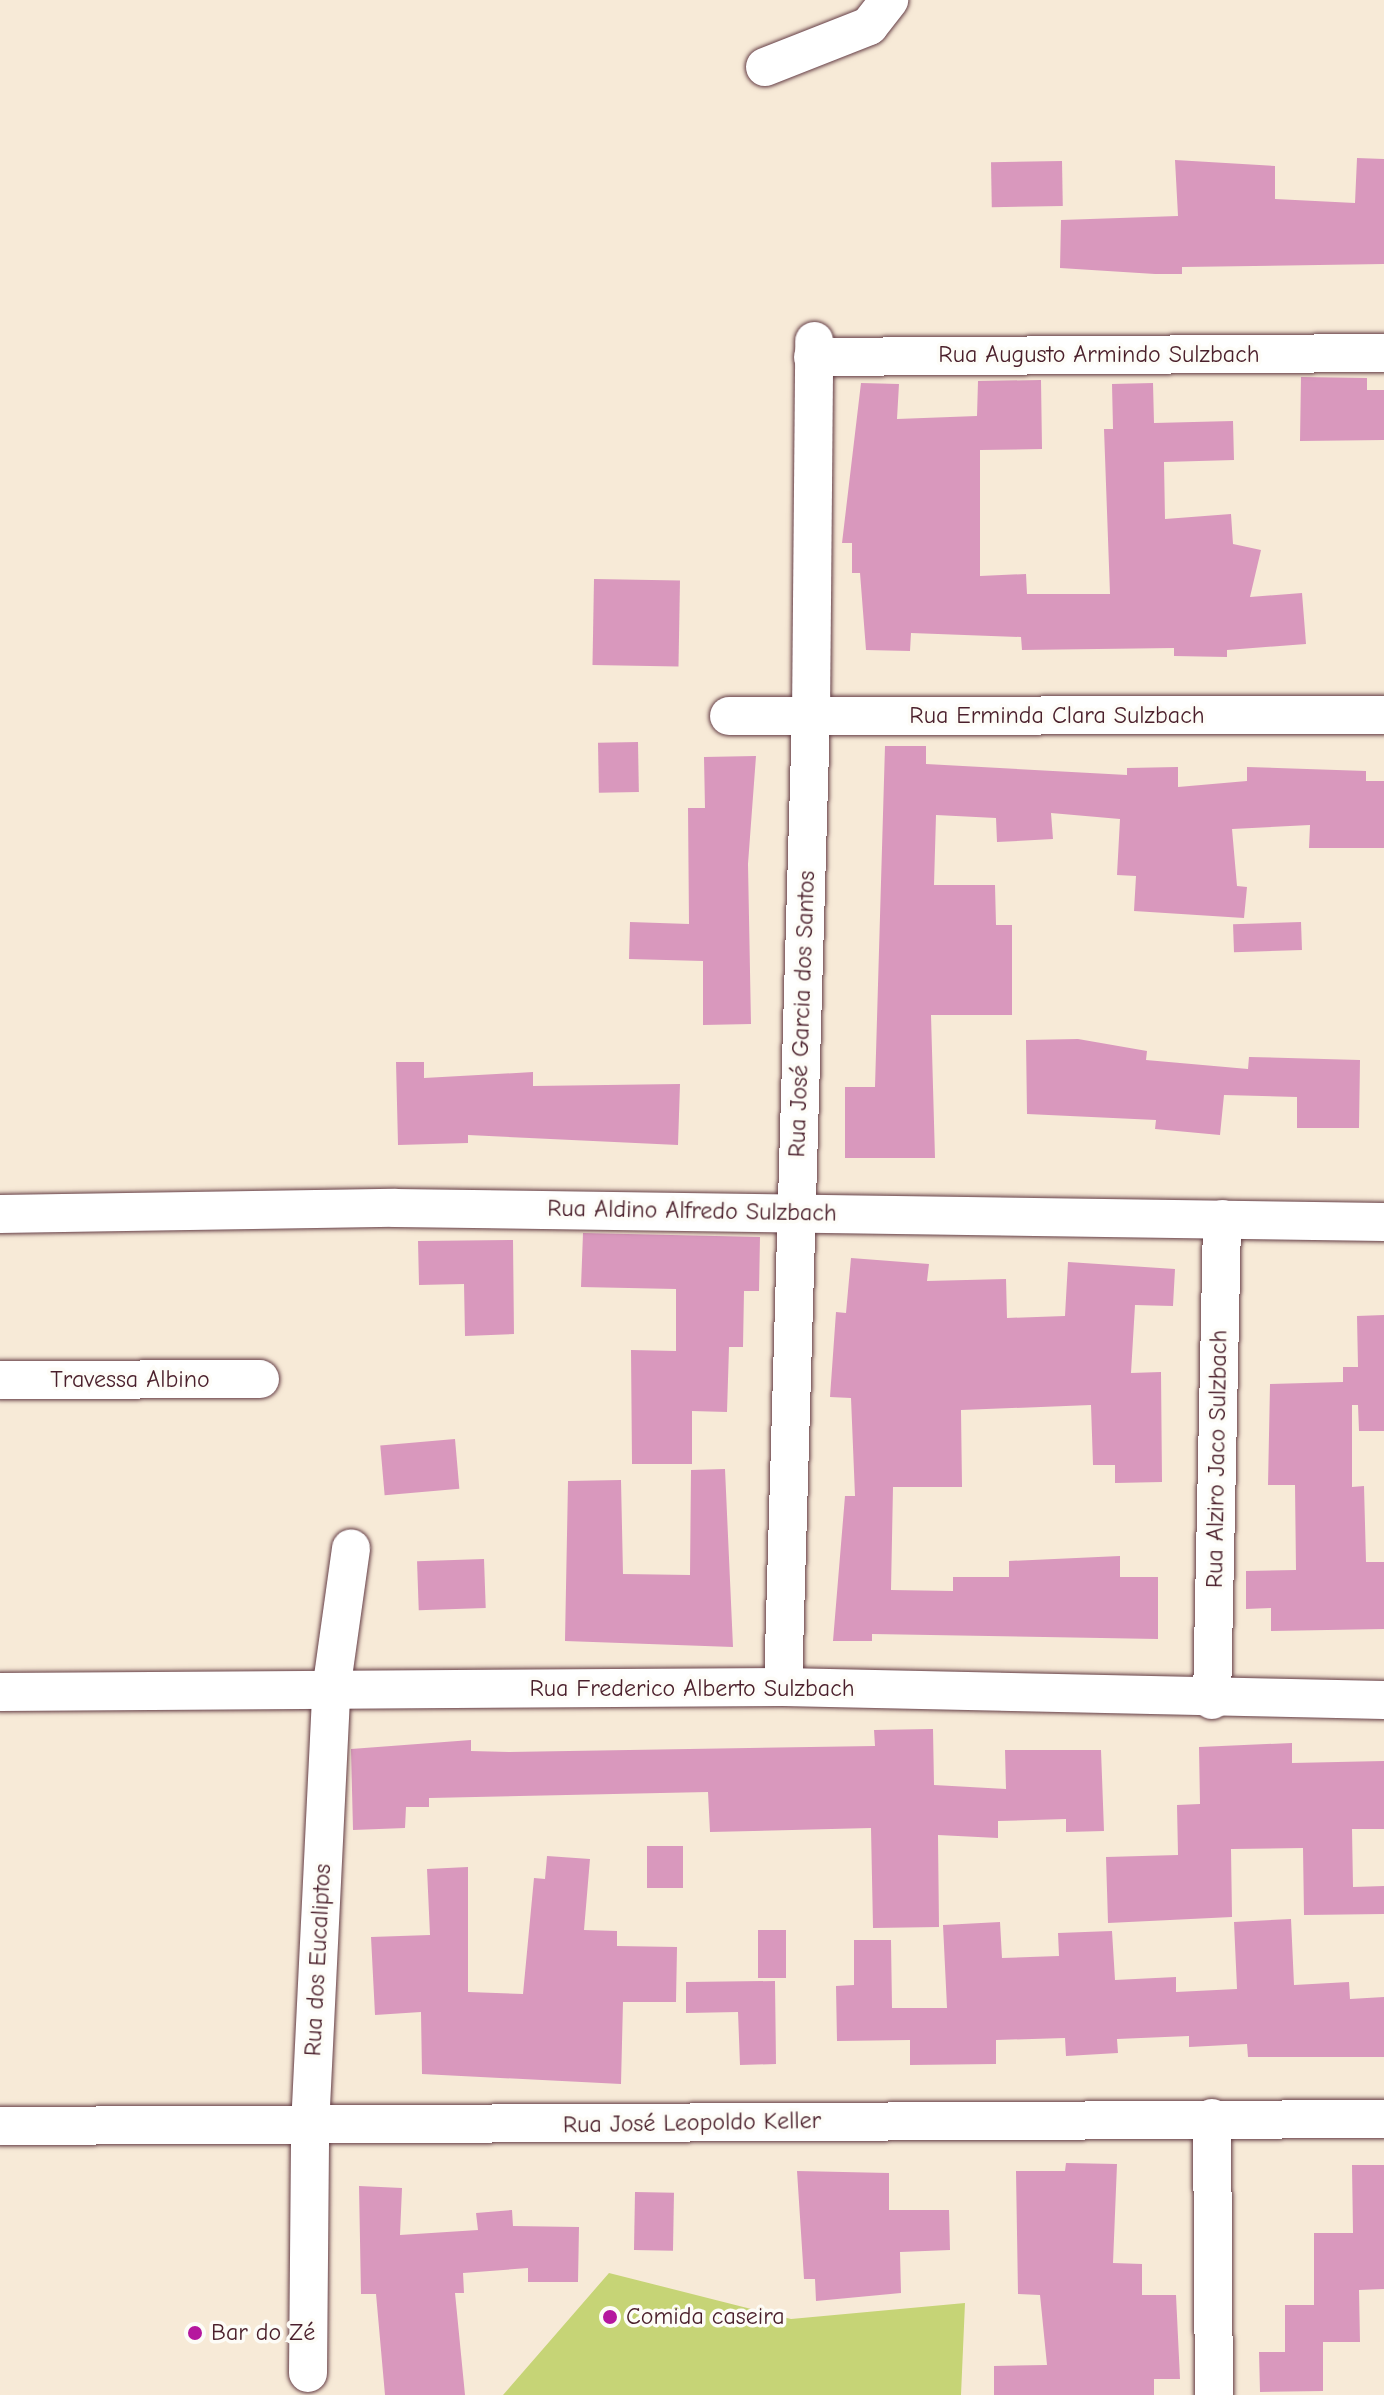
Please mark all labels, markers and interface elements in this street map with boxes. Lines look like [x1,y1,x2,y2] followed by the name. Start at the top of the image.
[938,341,1260,369] street label: Rua Augusto Armindo Sulzbach
[909,702,1205,730] street label: Rua Erminda Clara Sulzbach
[783,870,821,1158] street label: Rua José Garcia dos Santos
[547,1194,837,1228] street label: Rua Aldino Alfredo Sulzbach
[1200,1330,1234,1588] street label: Rua Alziro Jaco Sulzbach
[50,1366,210,1394] street label: Travessa Albino
[529,1675,855,1703] street label: Rua Frederico Alberto Sulzbach
[299,1863,337,2057] street label: Rua dos Eucaliptos
[563,2106,821,2140] street label: Rua José Leopoldo Keller
[626,2303,785,2331] place label: Comida caseira
[601,2308,619,2326] marker: Comida caseira
[211,2319,315,2347] place label: Bar do Zé
[186,2324,204,2342] marker: Bar do Zé

